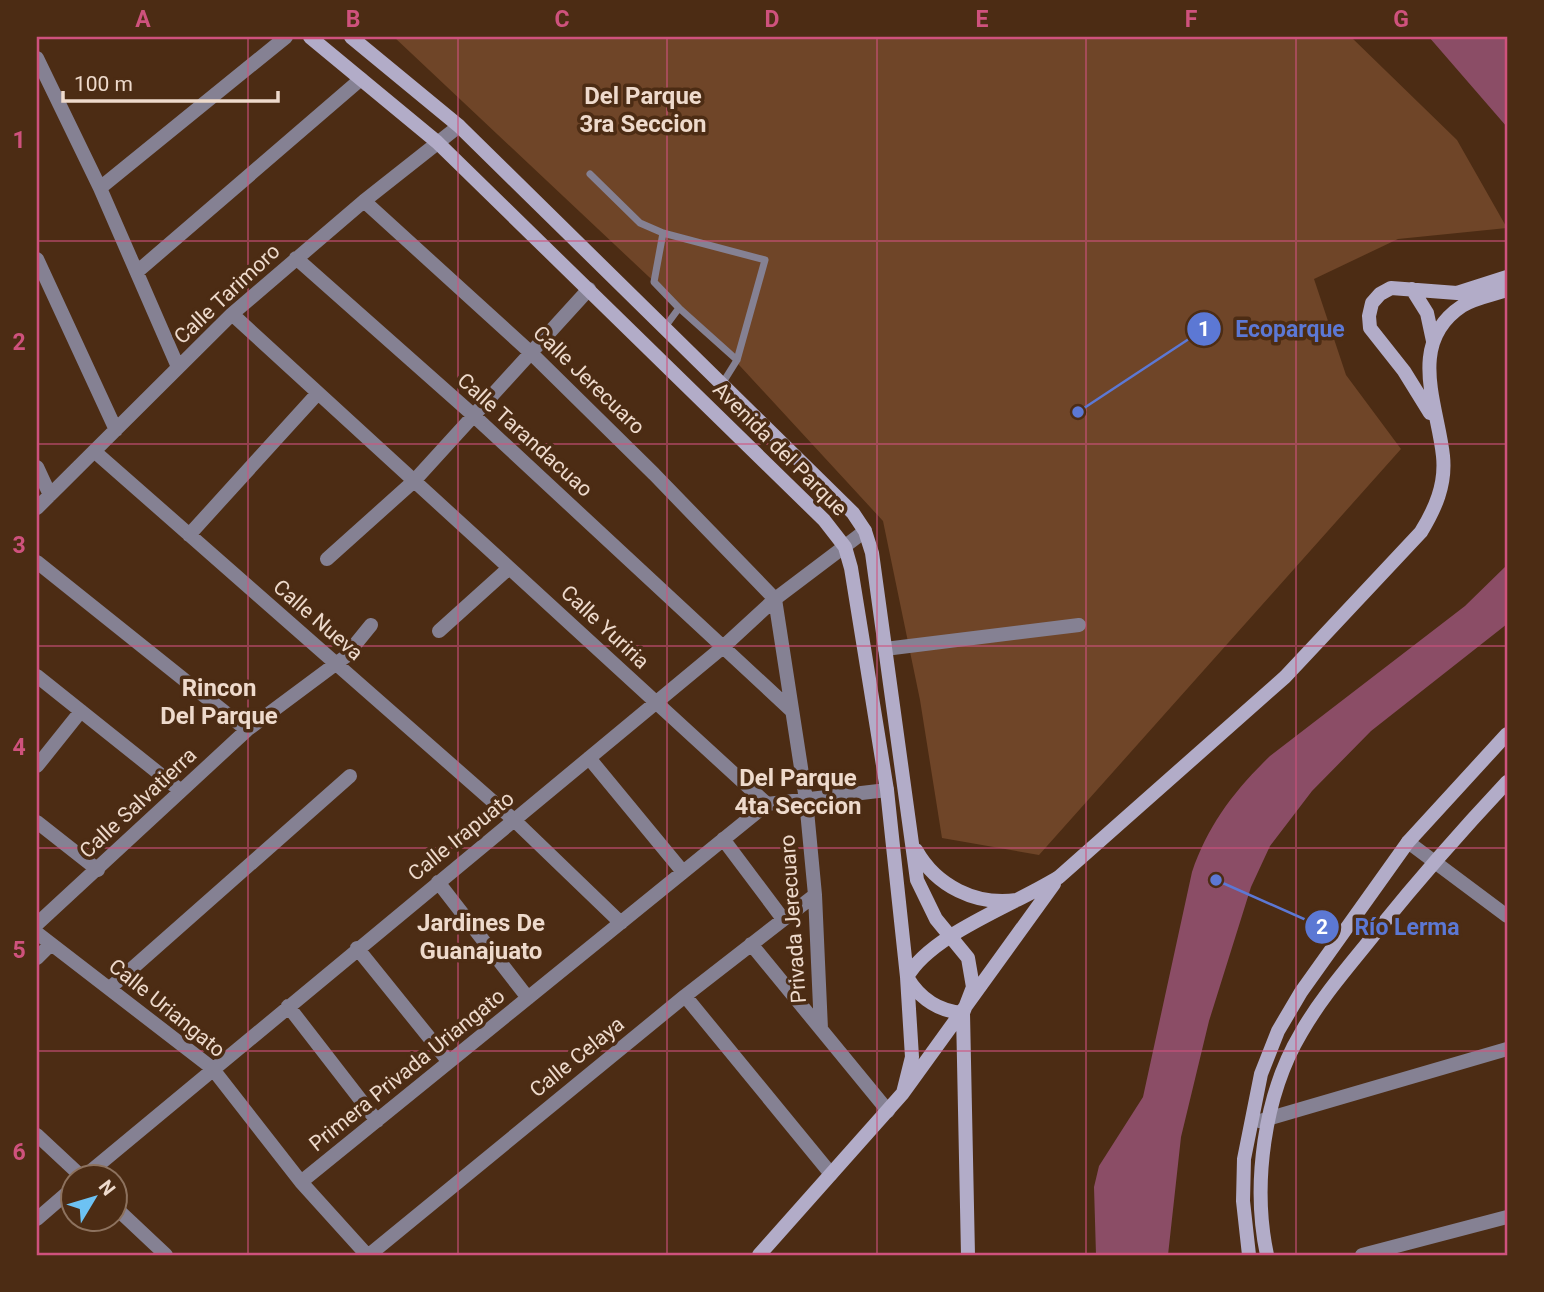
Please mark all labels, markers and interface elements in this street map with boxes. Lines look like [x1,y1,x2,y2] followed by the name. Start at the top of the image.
[135,6,151,33] text: A
[346,6,360,33] text: B
[554,6,570,33] text: C
[765,6,779,33] text: D
[976,6,989,33] text: E
[1185,6,1198,33] text: F
[1393,6,1409,33] text: G
[63,60,278,104] scale bar
[74,72,133,96] text: 100 m
[579,82,707,138] district label: Del Parque 3ra Seccion
[12,127,26,154] text: 1
[169,239,285,349] street label: Calle Tarimoro
[1187,307,1359,351] callout: Ecoparque
[1235,316,1345,343] text: Ecoparque
[1198,317,1210,341] text: 1
[528,321,650,439] street label: Calle Jerecuaro
[12,329,26,356] text: 2
[453,368,597,502] street label: Calle Tarandacuao
[708,377,852,521] street label: Avenida del Parque
[12,532,26,559] text: 3
[268,575,368,665] street label: Calle Nueva
[556,580,654,674] street label: Calle Yuriria
[160,674,278,730] district label: Rincon Del Parque
[12,734,26,761] text: 4
[75,743,201,863] street label: Calle Salvatierra
[735,764,861,820] district label: Del Parque 4ta Seccion
[403,786,519,886] street label: Calle Irapuato
[775,834,811,1004] street label: Privada Jerecuaro
[1305,905,1473,949] callout: Río Lerma
[417,909,545,965] district label: Jardines De Guanajuato
[1354,914,1460,941] text: Río Lerma
[1316,915,1328,939] text: 2
[12,937,26,964] text: 5
[104,954,230,1062] street label: Calle Uriangato
[304,984,510,1156] street label: Primera Privada Uriangato
[525,1012,629,1102] street label: Calle Celaya
[12,1139,26,1166] text: 6
[60,1162,130,1232] north arrow
[94,1175,120,1200] text: N

